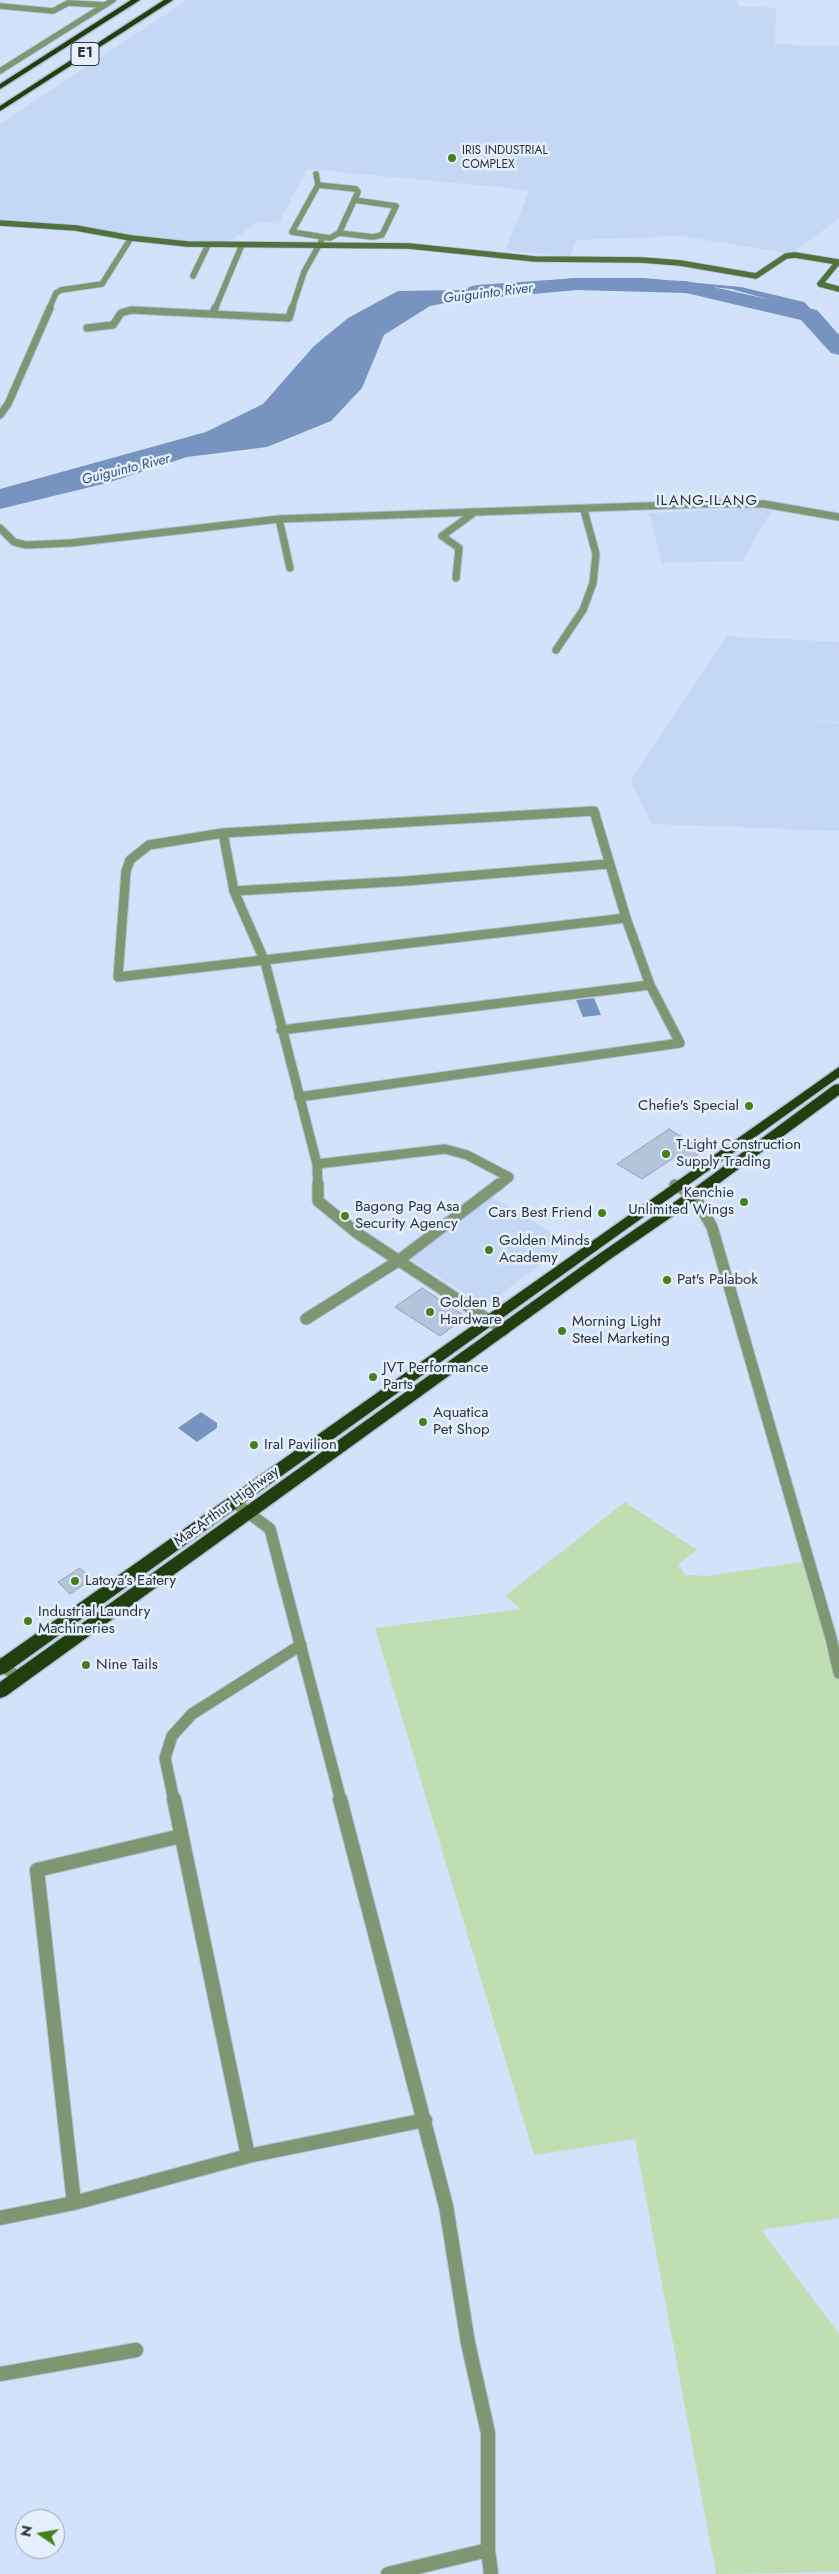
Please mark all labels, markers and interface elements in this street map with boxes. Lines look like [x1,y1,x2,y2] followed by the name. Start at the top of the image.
[71,42,99,66] road number: E1
[462,144,548,172] place label: IRIS INDUSTRIAL COMPLEX
[446,152,458,164] marker: IRIS INDUSTRIAL COMPLEX
[442,280,534,308] water label: Guiguinto River
[80,451,172,489] water label: Guiguinto River
[655,492,759,510] district label: ILANG-ILANG
[638,1097,739,1115] place label: Chefie's Special
[743,1100,755,1112] marker: Chefie's Special
[676,1136,801,1171] place label: T-Light Construction Supply Trading
[660,1148,672,1160] marker: T-Light Construction Supply Trading
[628,1184,734,1219] place label: Kenchie Unlimited Wings
[738,1196,750,1208] marker: Kenchie Unlimited Wings
[355,1198,459,1233] place label: Bagong Pag Asa Security Agency
[488,1204,592,1222] place label: Cars Best Friend
[596,1207,608,1219] marker: Cars Best Friend
[339,1210,351,1222] marker: Bagong Pag Asa Security Agency
[499,1232,589,1267] place label: Golden Minds Academy
[483,1244,495,1256] marker: Golden Minds Academy
[677,1271,758,1289] place label: Pat's Palabok
[661,1274,673,1286] marker: Pat's Palabok
[440,1294,502,1329] place label: Golden B Hardware
[424,1306,436,1318] marker: Golden B Hardware
[572,1313,670,1348] place label: Morning Light Steel Marketing
[556,1325,568,1337] marker: Morning Light Steel Marketing
[383,1359,489,1394] place label: JVT Performance Parts
[367,1371,379,1383] marker: JVT Performance Parts
[433,1404,489,1439] place label: Aquatica Pet Shop
[417,1416,429,1428] marker: Aquatica Pet Shop
[264,1436,337,1454] place label: Iral Pavilion
[248,1439,260,1451] marker: Iral Pavilion
[171,1463,283,1551] street label: MacArthur Highway
[85,1572,176,1590] place label: Latoya’s Eatery
[69,1575,81,1587] marker: Latoya’s Eatery
[38,1603,150,1638] place label: Industrial Laundry Machineries
[22,1615,34,1627] marker: Industrial Laundry Machineries
[96,1656,158,1674] place label: Nine Tails
[80,1659,92,1671] marker: Nine Tails
[15,2509,65,2559] north arrow
[15,2524,37,2539] text: N

